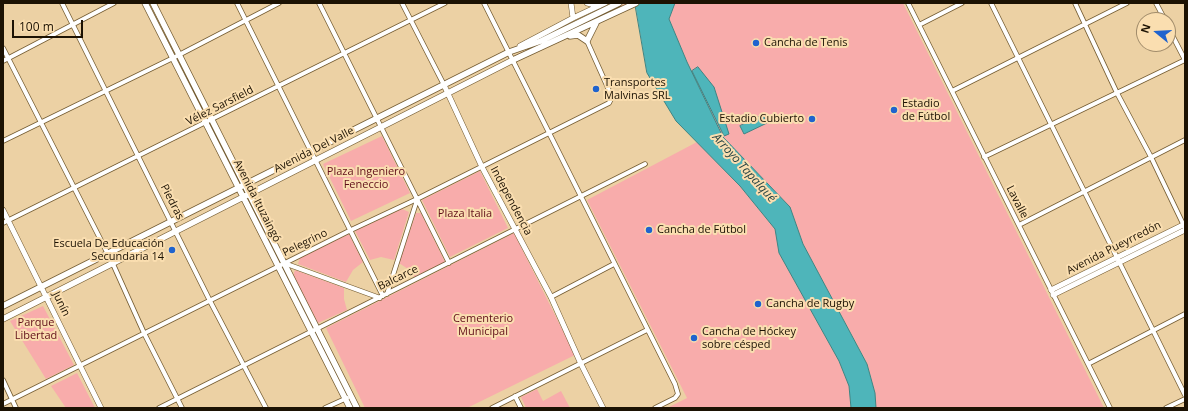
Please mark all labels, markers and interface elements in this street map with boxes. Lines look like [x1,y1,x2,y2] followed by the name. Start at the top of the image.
[14,12,85,38] scale bar
[1136,12,1176,52] north arrow
[19,18,54,35] text: 100 m
[1137,22,1154,35] text: N
[764,36,848,50] place label: Cancha de Tenis
[751,38,761,48] marker: Cancha de Tenis
[604,76,671,102] place label: Transportes Malvinas SRL
[184,83,256,129] street label: Vélez Sarsfield
[591,84,601,94] marker: Transportes Malvinas SRL
[902,97,950,123] place label: Estadio de Fútbol
[889,105,899,115] marker: Estadio de Fútbol
[719,112,804,126] place label: Estadio Cubierto
[807,114,817,124] marker: Estadio Cubierto
[272,124,356,176] street label: Avenida Del Valle
[709,131,779,205] water label: Arroyo Tapalqué
[230,157,284,245] street label: Avenida Ituzaingó
[487,164,535,238] street label: Independencia
[327,165,405,191] park label: Plaza Ingeniero Feneccio
[157,182,187,222] street label: Piedras
[1003,183,1031,221] street label: Lavalle
[438,207,492,221] park label: Plaza Italia
[1065,218,1163,278] street label: Avenida Pueyrredón
[657,223,746,237] place label: Cancha de Fútbol
[644,225,654,235] marker: Cancha de Fútbol
[280,226,330,260] street label: Pelegrino
[53,237,164,263] place label: Escuela De Educación Secundaria 14
[167,245,177,255] marker: Escuela De Educación Secundaria 14
[376,263,420,293] street label: Balcarce
[49,289,73,319] street label: Junín
[766,297,854,311] place label: Cancha de Rugby
[753,299,763,309] marker: Cancha de Rugby
[453,312,513,338] park label: Cementerio Municipal
[15,316,57,342] park label: Parque Libertad
[702,325,796,351] place label: Cancha de Hóckey sobre césped
[689,333,699,343] marker: Cancha de Hóckey sobre césped

